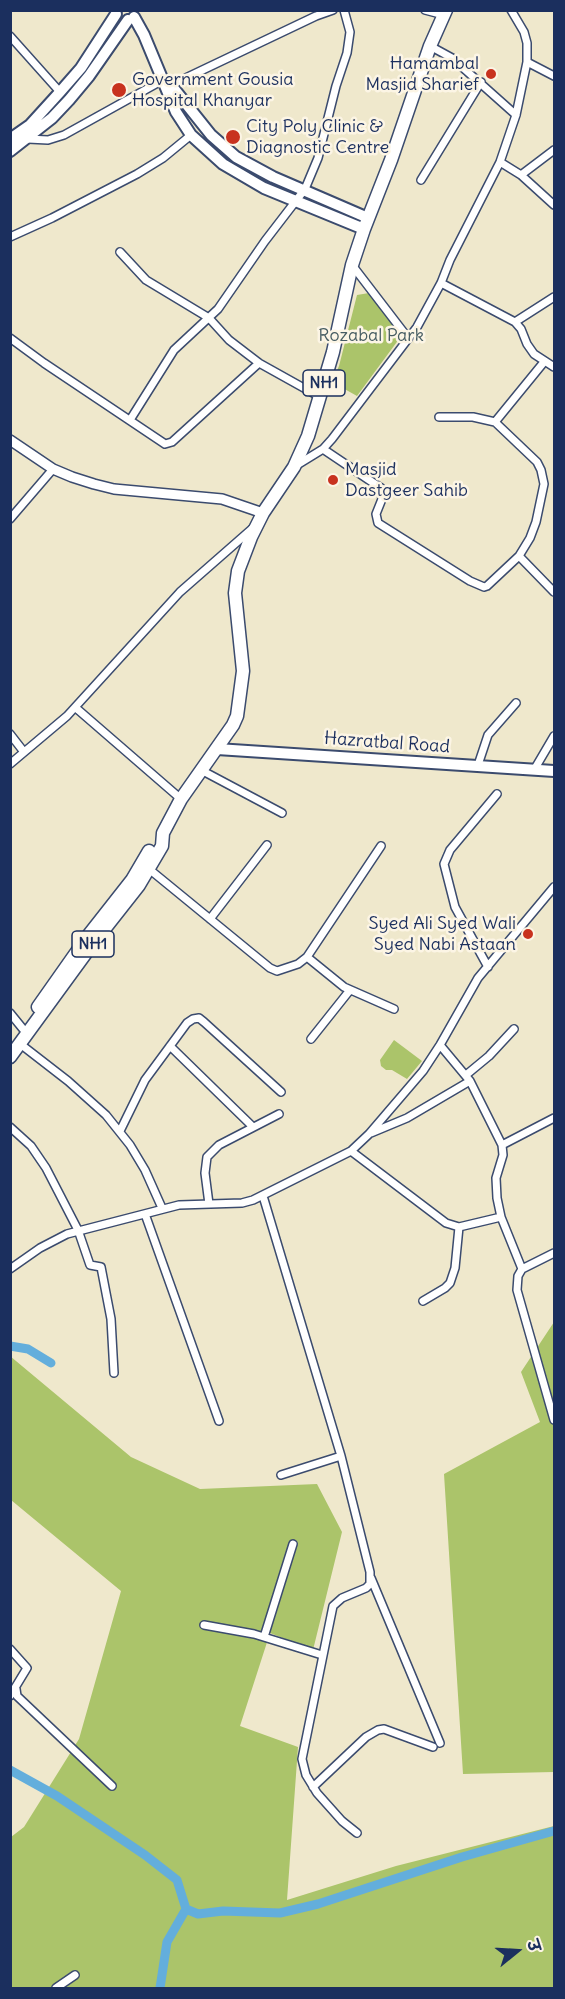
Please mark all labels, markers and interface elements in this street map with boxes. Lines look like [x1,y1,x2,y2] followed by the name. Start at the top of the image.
[366,53,479,96] place label: Hamambal Masjid Sharief
[484,67,498,81] marker: Hamambal Masjid Sharief
[132,69,294,112] place label: Government Gousia Hospital Khanyar
[110,81,128,99] marker: Government Gousia Hospital Khanyar
[246,116,389,158] place label: City Poly Clinic & Diagnostic Centre
[224,128,242,146] marker: City Poly Clinic & Diagnostic Centre
[318,325,424,347] park label: Rozabal Park
[303,370,345,396] road number: NH1
[345,459,468,502] place label: Masjid Dastgeer Sahib
[326,473,340,487] marker: Masjid Dastgeer Sahib
[323,728,451,758] street label: Hazratbal Road
[368,913,516,956] place label: Syed Ali Syed Wali Syed Nabi Astaan
[521,927,535,941] marker: Syed Ali Syed Wali Syed Nabi Astaan
[72,931,114,957] road number: NH1
[487,1921,547,1981] north arrow
[523,1937,545,1954] text: उ

